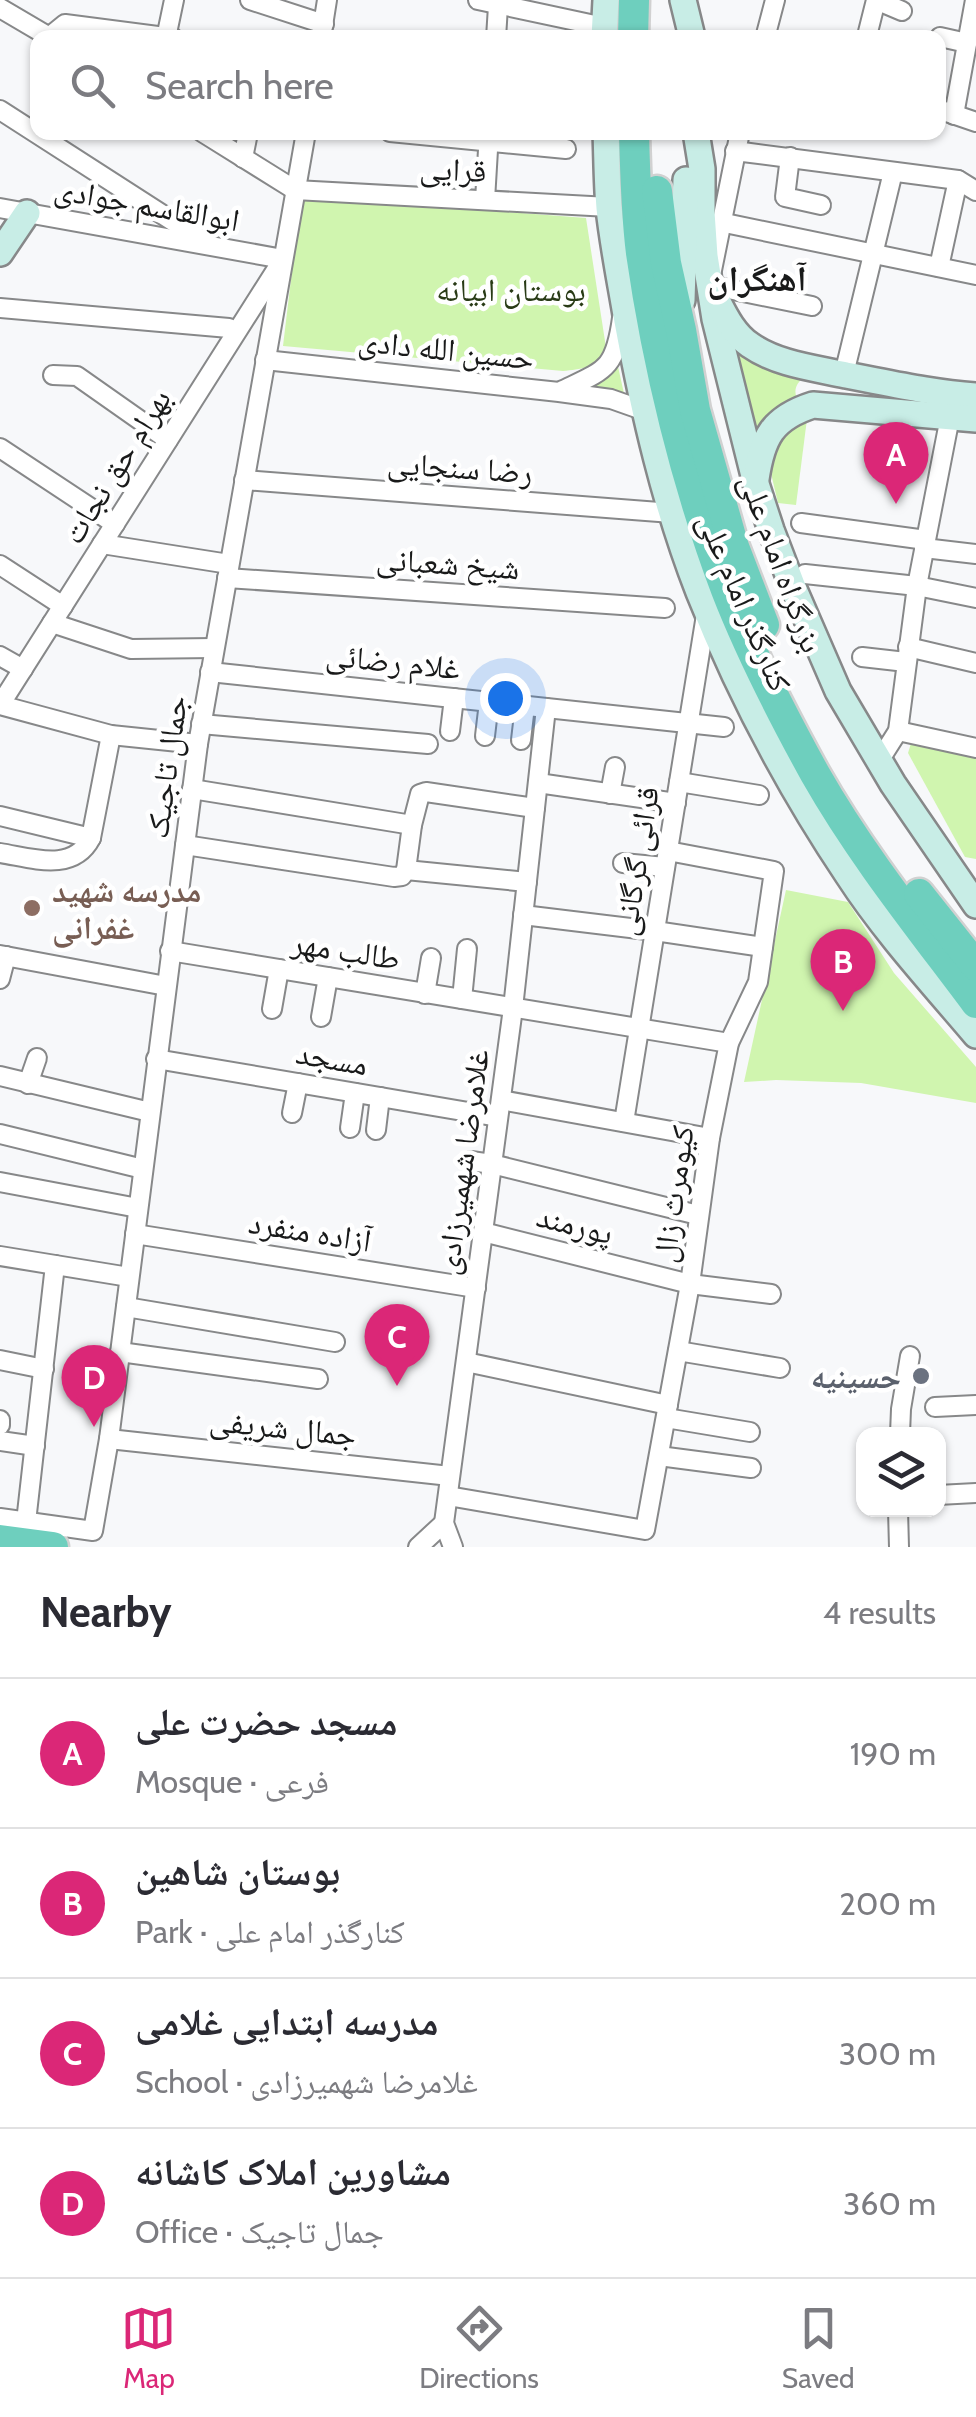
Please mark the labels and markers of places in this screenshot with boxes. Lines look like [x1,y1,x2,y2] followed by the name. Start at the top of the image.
[864,422,928,504] pin: A
[52,871,201,948] place label: مدرسه شهید غفرانی
[21,897,43,919] marker: مدرسه شهید غفرانی
[810,928,876,1011] pin: B
[364,1304,430,1386] pin: C
[62,1344,126,1427] pin: D
[811,1357,901,1396] place label: حسینیه
[910,1365,932,1387] marker: حسینیه

